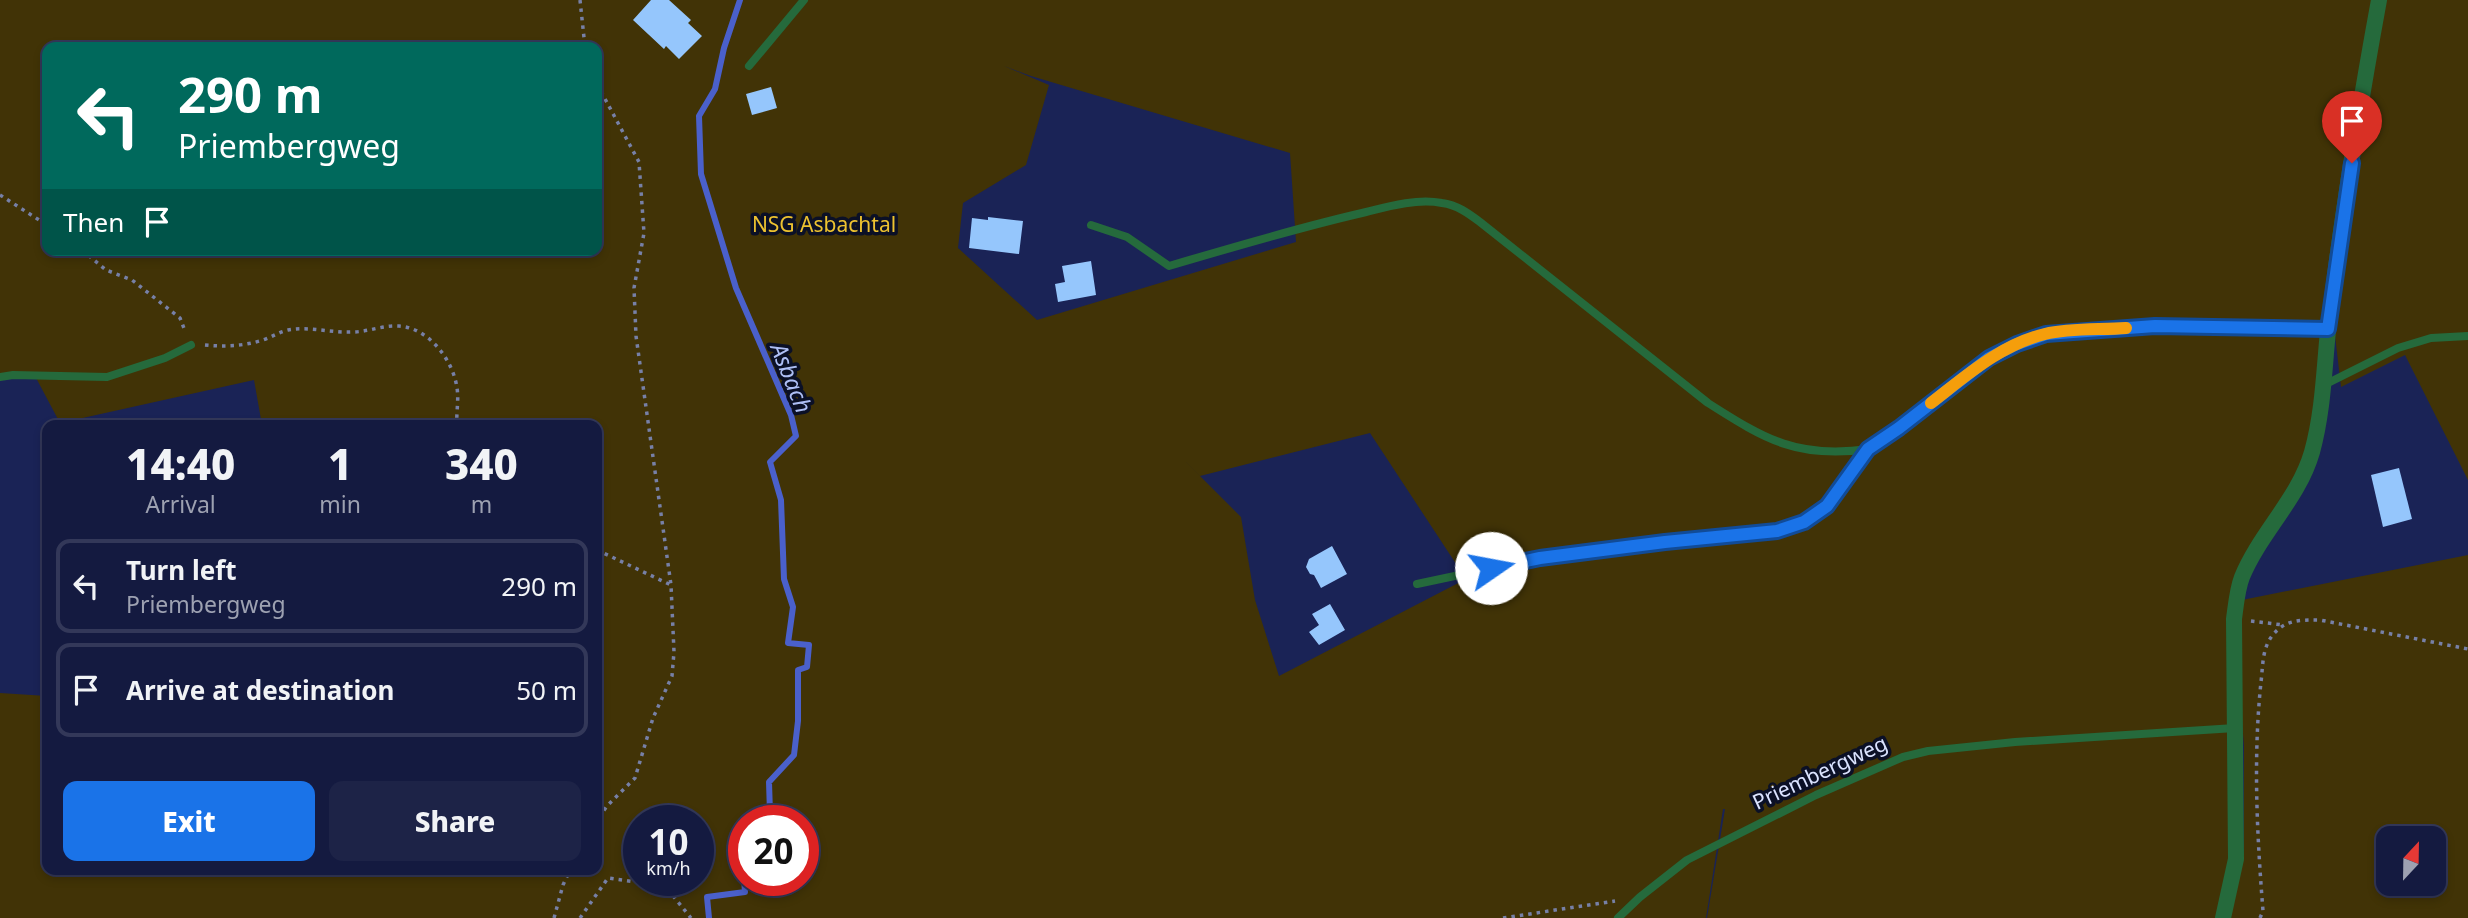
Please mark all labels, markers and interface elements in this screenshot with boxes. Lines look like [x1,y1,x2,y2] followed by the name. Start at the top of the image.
[178,61,323,127] text: 290 m
[63,70,154,161] icon: left
[2322,91,2382,163] pin
[2333,102,2371,140] icon: arrive
[178,124,400,167] text: Priembergweg
[138,203,176,241] icon: arrive
[63,204,124,240] text: Then
[752,210,896,238] park label: NSG Asbachtal
[763,336,820,417] water label: Asbach
[126,435,235,492] text: 14:40
[328,435,352,492] text: 1
[445,435,518,492] text: 340
[146,488,216,520] text: Arrival
[319,488,361,520] text: min
[471,488,492,520] text: m
[1454,531,1528,605] position arrow
[126,552,237,588] text: Turn left
[67,567,105,605] icon: left
[501,568,577,604] text: 290 m
[126,588,286,620] text: Priembergweg
[67,671,105,709] icon: arrive
[126,672,395,708] text: Arrive at destination
[516,672,577,708] text: 50 m
[1748,729,1892,816] street label: Priembergweg
[63,781,315,861] button: Exit
[329,781,581,861] button: Share
[728,805,819,896] speed limit sign: 20
[648,818,689,865] text: 10
[2376,826,2446,896] north arrow
[2376,826,2446,896] map controls
[646,856,691,880] text: km/h

